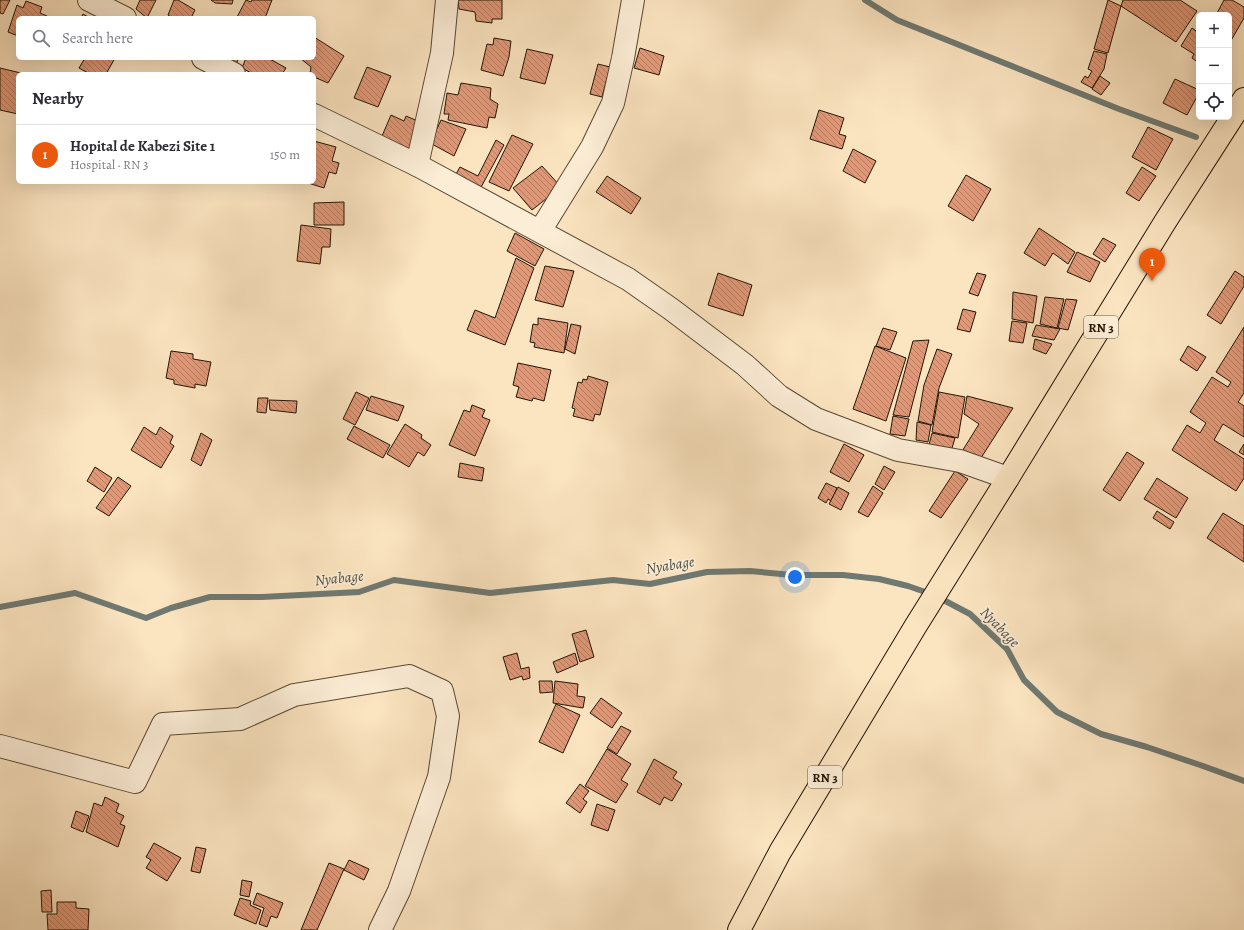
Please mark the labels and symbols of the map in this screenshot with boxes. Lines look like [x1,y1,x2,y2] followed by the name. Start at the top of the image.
[1139,248,1165,281] pin: 1
[1084,316,1118,338] road number: RN 3
[644,551,696,579] water label: Nyabage
[314,565,365,591] water label: Nyabage
[785,567,805,587] your location
[976,602,1025,652] water label: Nyabage
[808,766,842,788] road number: RN 3

